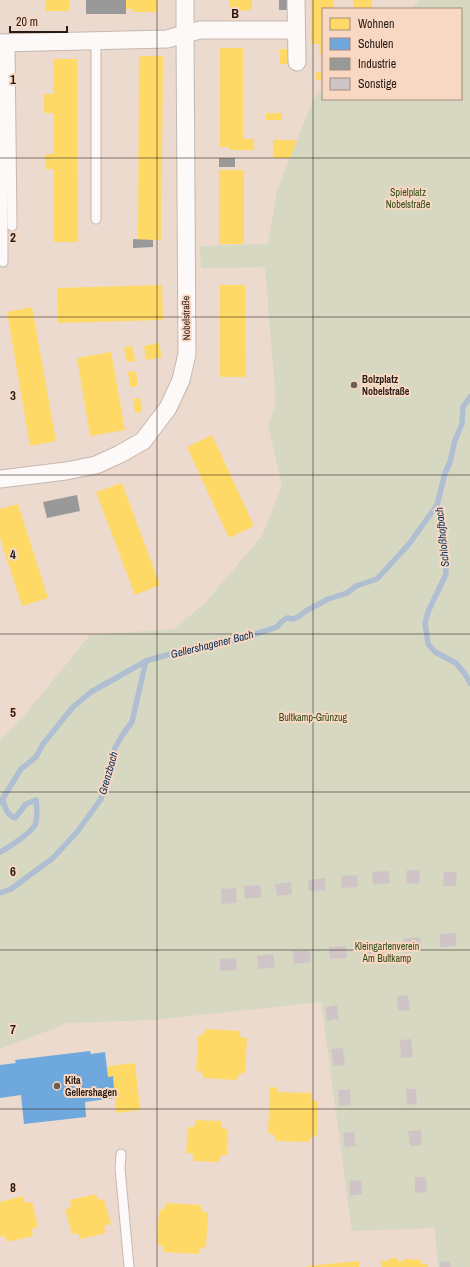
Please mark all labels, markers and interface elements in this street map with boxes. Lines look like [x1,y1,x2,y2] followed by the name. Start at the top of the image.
[231,5,239,22] text: B
[10,8,67,34] scale bar
[322,8,462,100] legend
[16,14,38,30] text: 20 m
[358,16,394,32] text: Wohnen
[358,36,394,52] text: Schulen
[358,56,396,72] text: Industrie
[10,71,16,88] text: 1
[358,76,397,92] text: Sonstige
[386,186,431,211] park label: Spielplatz Nobelstraße
[10,229,16,246] text: 2
[179,295,193,340] street label: Nobelstraße
[362,373,410,398] place label: Bolzplatz Nobelstraße
[349,380,359,390] marker: Bolzplatz Nobelstraße
[10,387,16,404] text: 3
[432,506,452,568] water label: Schloßhofbach
[10,546,16,563] text: 4
[169,627,255,661] water label: Gellershagener Bach
[10,704,16,721] text: 5
[279,711,348,724] park label: Bultkamp-Grünzug
[95,750,121,796] water label: Grenzbach
[10,863,16,880] text: 6
[355,940,419,965] park label: Kleingartenverein Am Bultkamp
[10,1021,16,1038] text: 7
[65,1074,117,1099] place label: Kita Gellershagen
[52,1081,62,1091] marker: Kita Gellershagen
[10,1179,16,1196] text: 8

